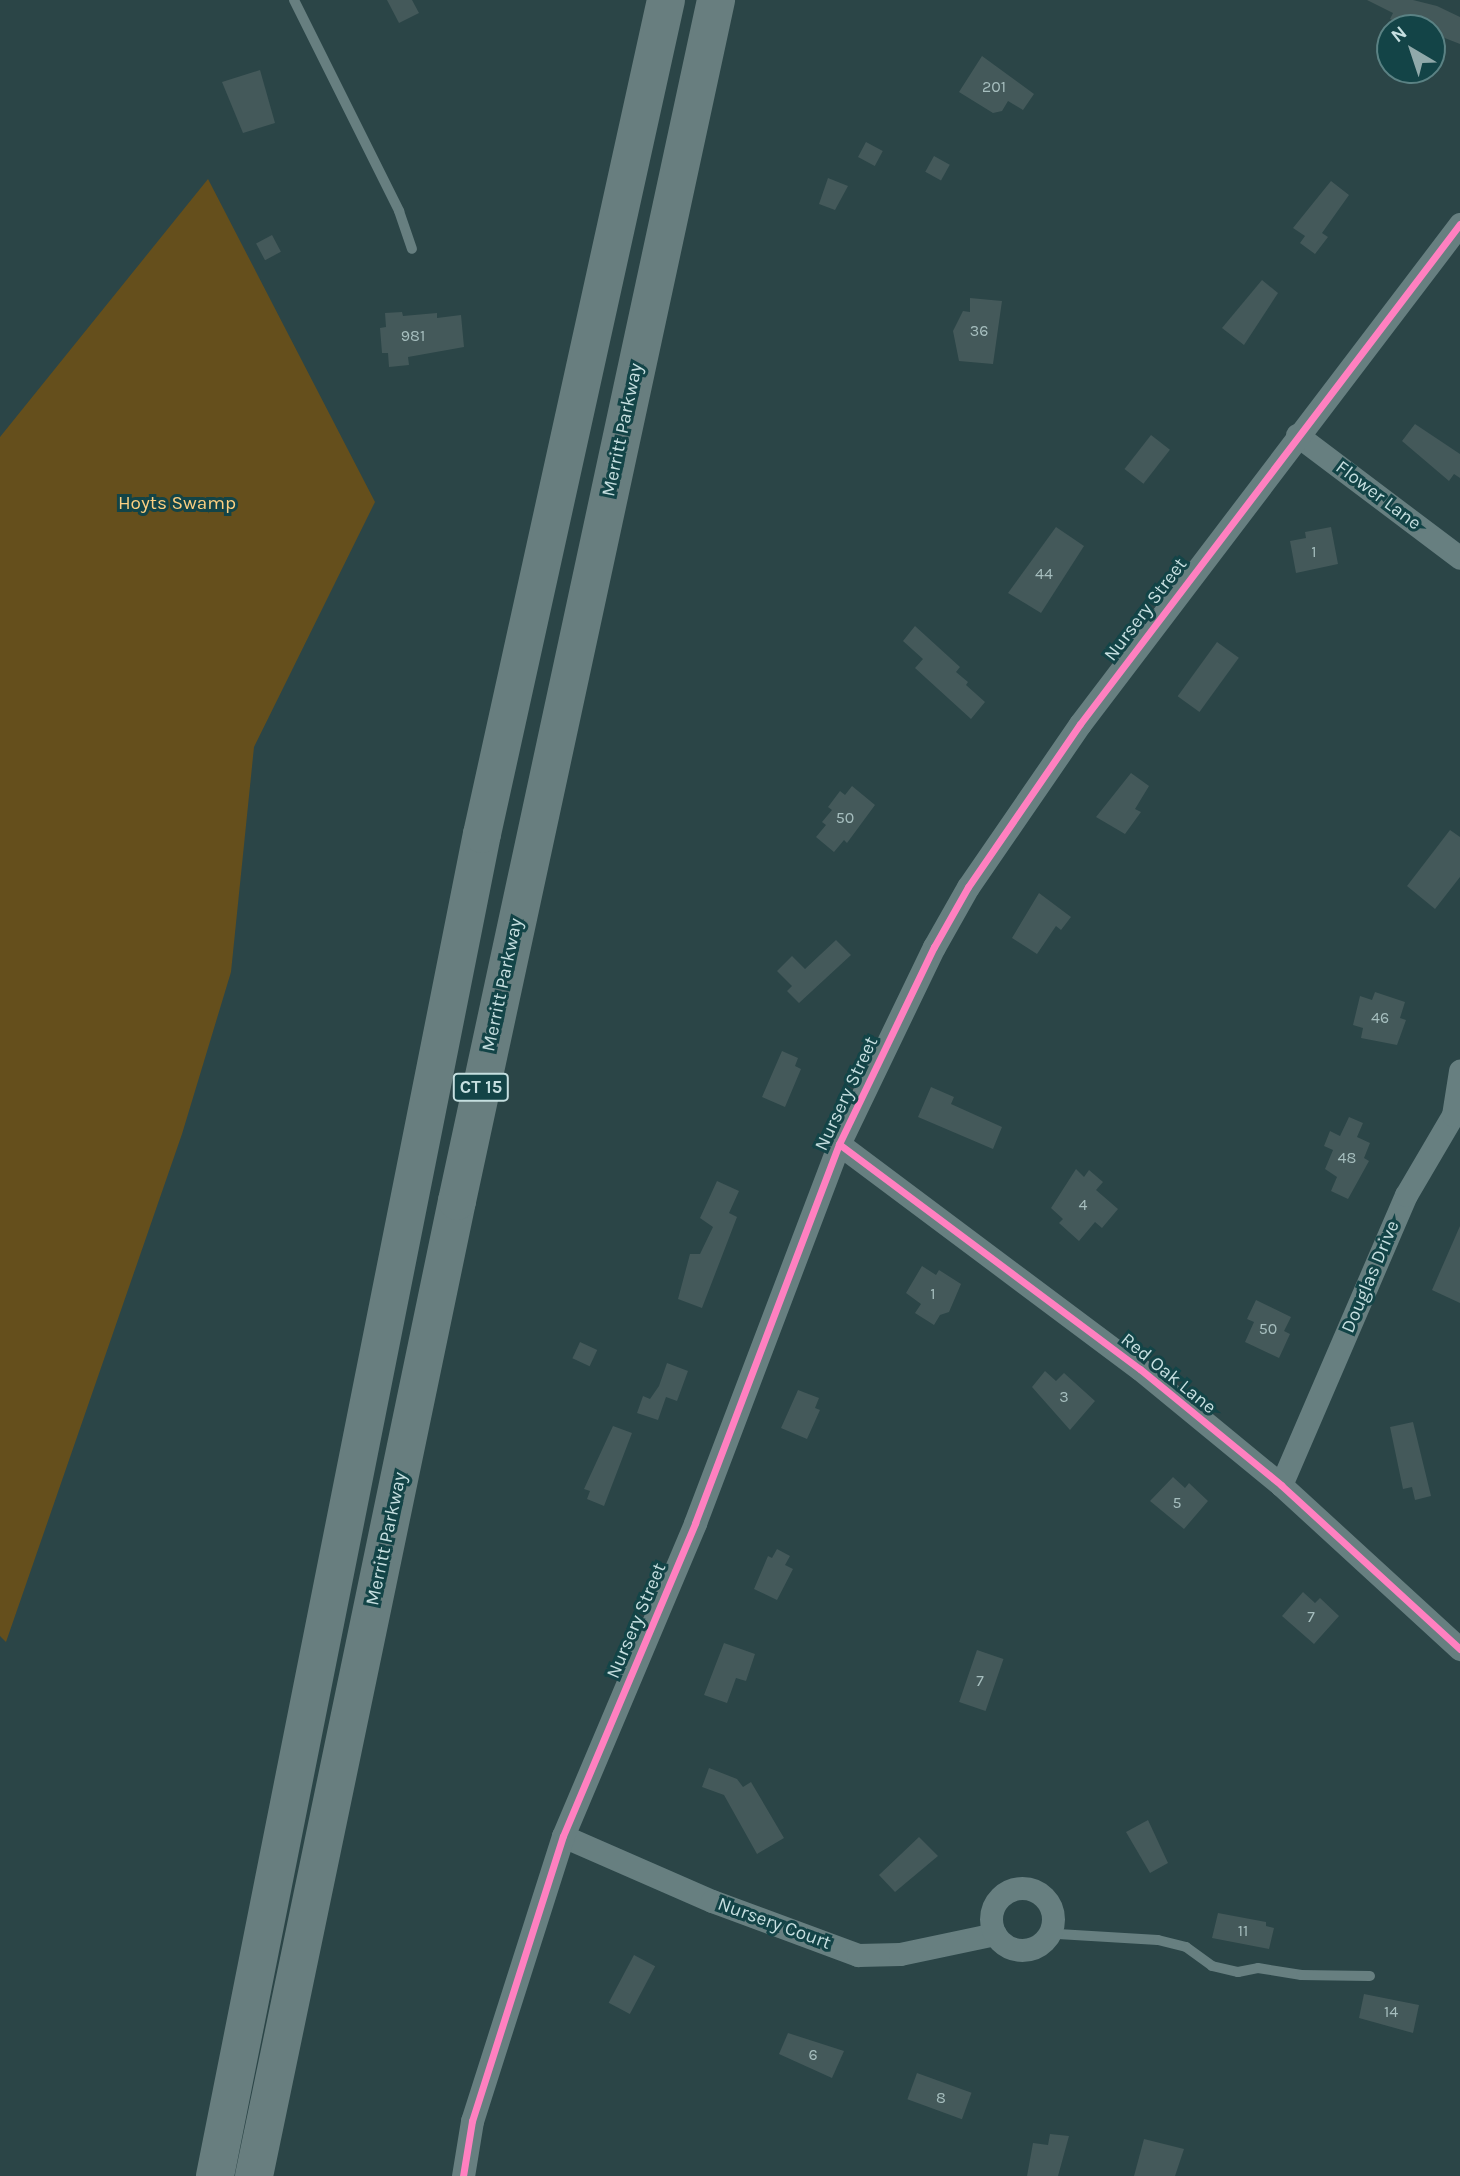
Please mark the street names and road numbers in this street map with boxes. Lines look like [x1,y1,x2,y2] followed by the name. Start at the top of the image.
[598,361,648,499] street label: Merritt Parkway
[1331,456,1425,536] street label: Flower Lane
[1100,554,1192,666] street label: Nursery Street
[478,916,528,1054] street label: Merritt Parkway
[811,1033,883,1155] street label: Nursery Street
[451,1072,511,1102] road number: CT 15
[1337,1217,1405,1337] street label: Douglas Drive
[1116,1329,1220,1419] street label: Red Oak Lane
[362,1470,412,1608] street label: Merritt Parkway
[602,1560,672,1682] street label: Nursery Street
[714,1893,834,1955] street label: Nursery Court

